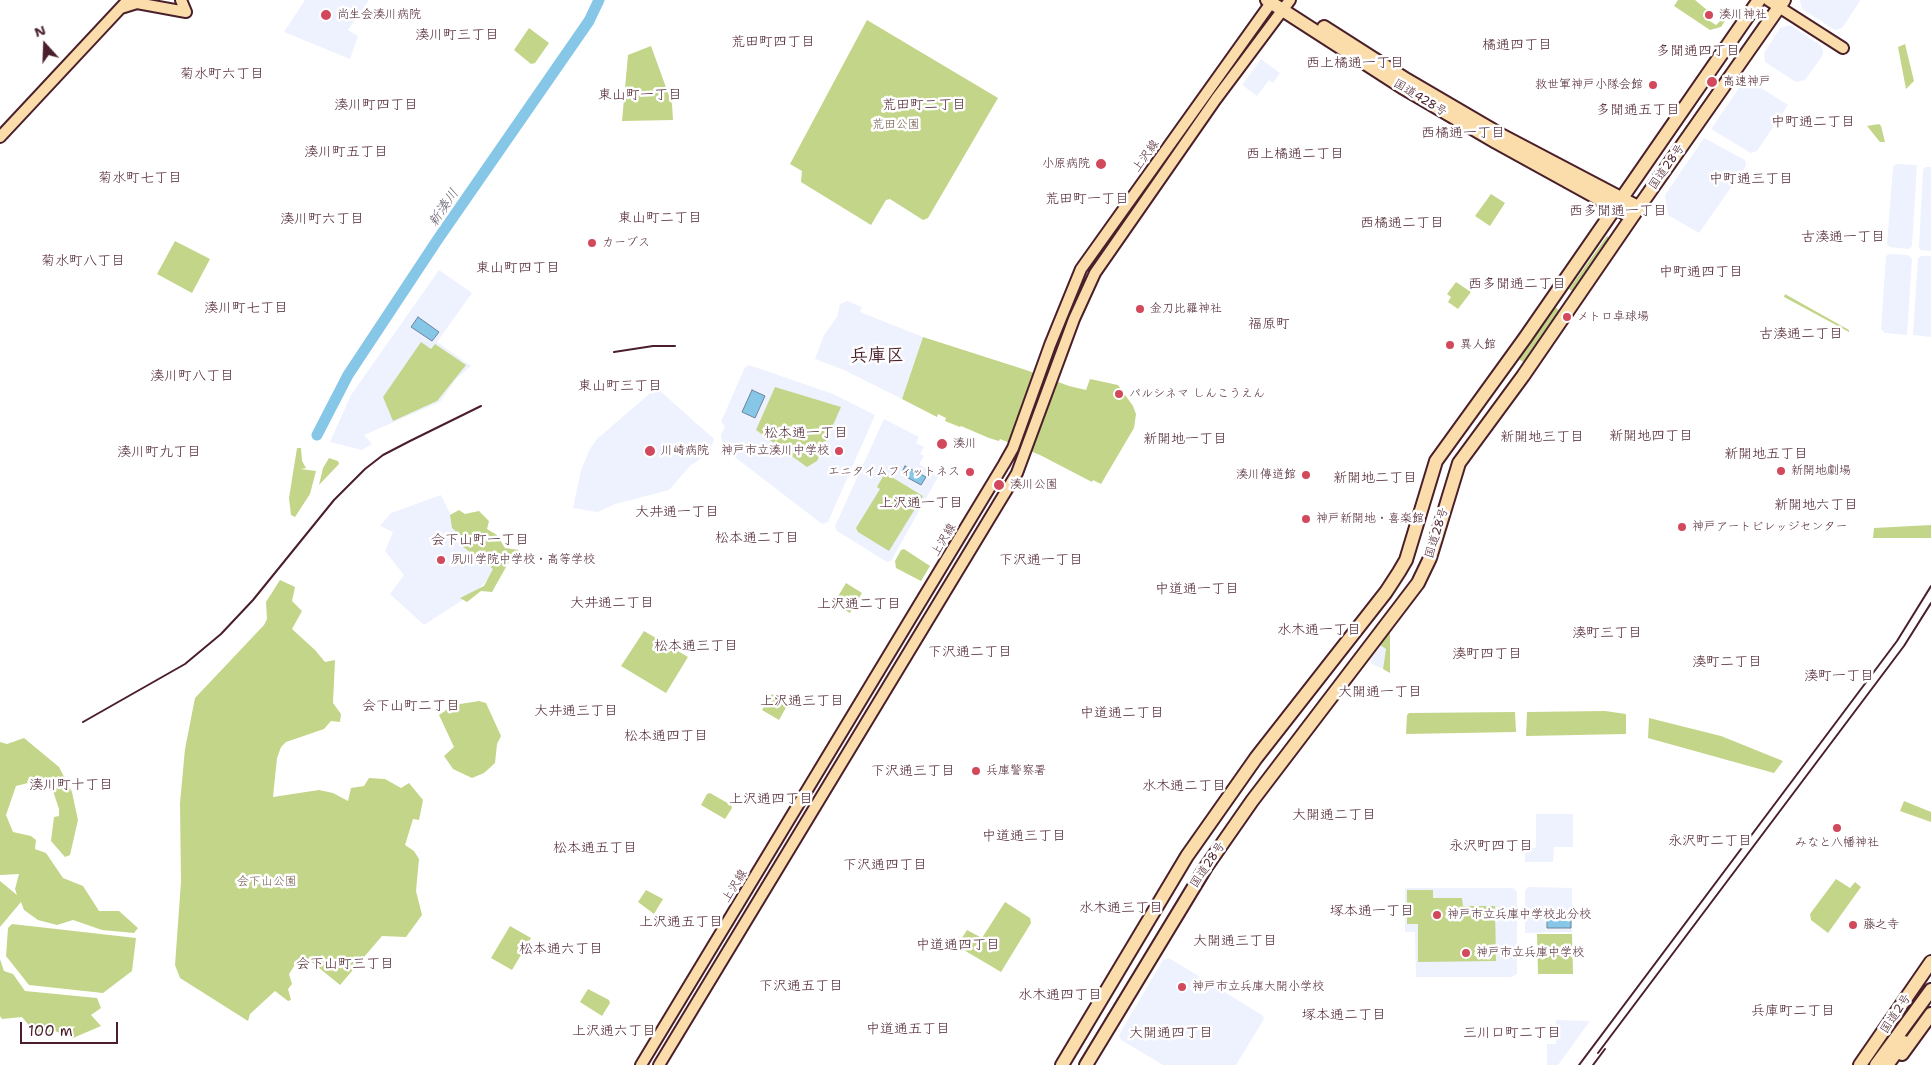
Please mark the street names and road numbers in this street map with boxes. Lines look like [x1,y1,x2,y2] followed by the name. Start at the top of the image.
[1391,76,1449,120] street label: 国道428号
[1130,137,1162,175] street label: 上沢線
[1646,141,1688,193] street label: 国道28号
[1422,506,1452,560] street label: 国道28号
[929,521,959,559] street label: 上沢線
[1187,839,1229,891] street label: 国道28号
[719,867,751,905] street label: 上沢線
[1878,992,1914,1036] street label: 国道2号

